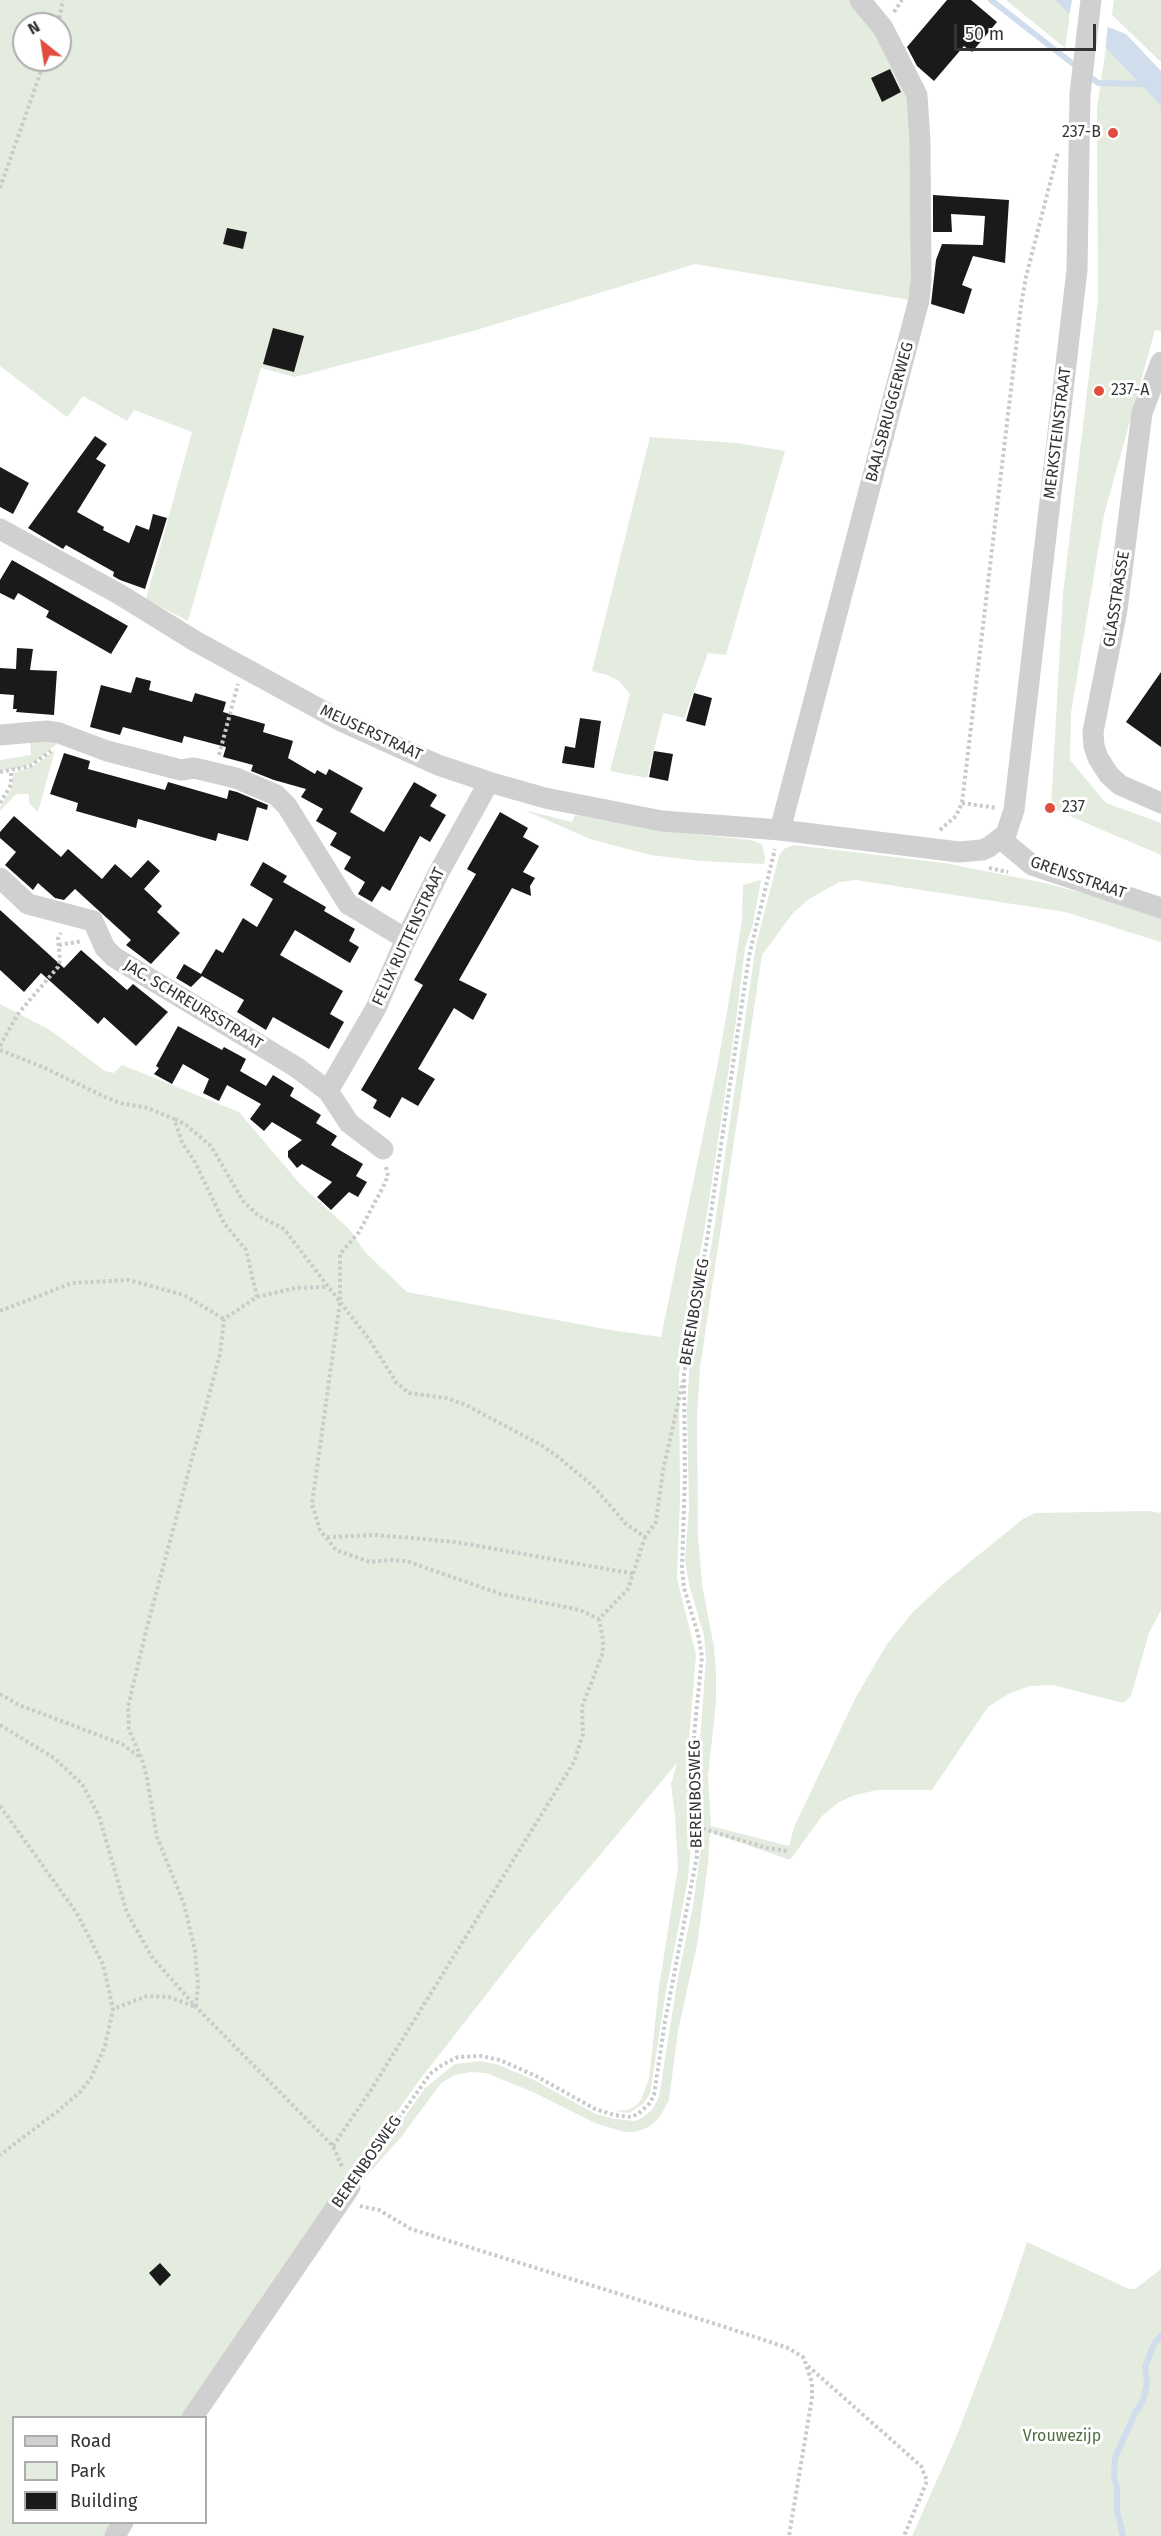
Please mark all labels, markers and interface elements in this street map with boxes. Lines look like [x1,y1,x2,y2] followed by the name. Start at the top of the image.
[12,12,72,72] north arrow
[957,12,1100,50] scale bar
[24,17,43,39] text: N
[965,23,1004,45] text: 50 m
[1062,123,1101,143] place label: 237-B
[1106,126,1120,140] marker: 237-B
[862,340,918,484] street label: BAALSBRUGGERWEG
[1040,366,1076,500] street label: MERKSTEINSTRAAT
[1111,381,1149,401] place label: 237-A
[1092,384,1106,398] marker: 237-A
[1100,550,1134,648] street label: GLASSTRASSE
[317,701,425,765] street label: MEUSERSTRAAT
[1062,798,1085,818] place label: 237
[1043,801,1057,815] marker: 237
[1028,853,1128,903] street label: GRENSSTRAAT
[369,865,449,1009] street label: FELIX RUTTENSTRAAT
[120,956,266,1054] street label: JAC. SCHREURSSTRAAT
[676,1257,714,1367] street label: BERENBOSWEG
[685,1740,707,1848] street label: BERENBOSWEG
[328,2112,406,2212] street label: BERENBOSWEG
[12,2416,207,2524] legend
[1023,2427,1101,2447] park label: Vrouwezijp
[70,2430,112,2452] text: Road
[70,2460,105,2482] text: Park
[70,2490,137,2512] text: Building

